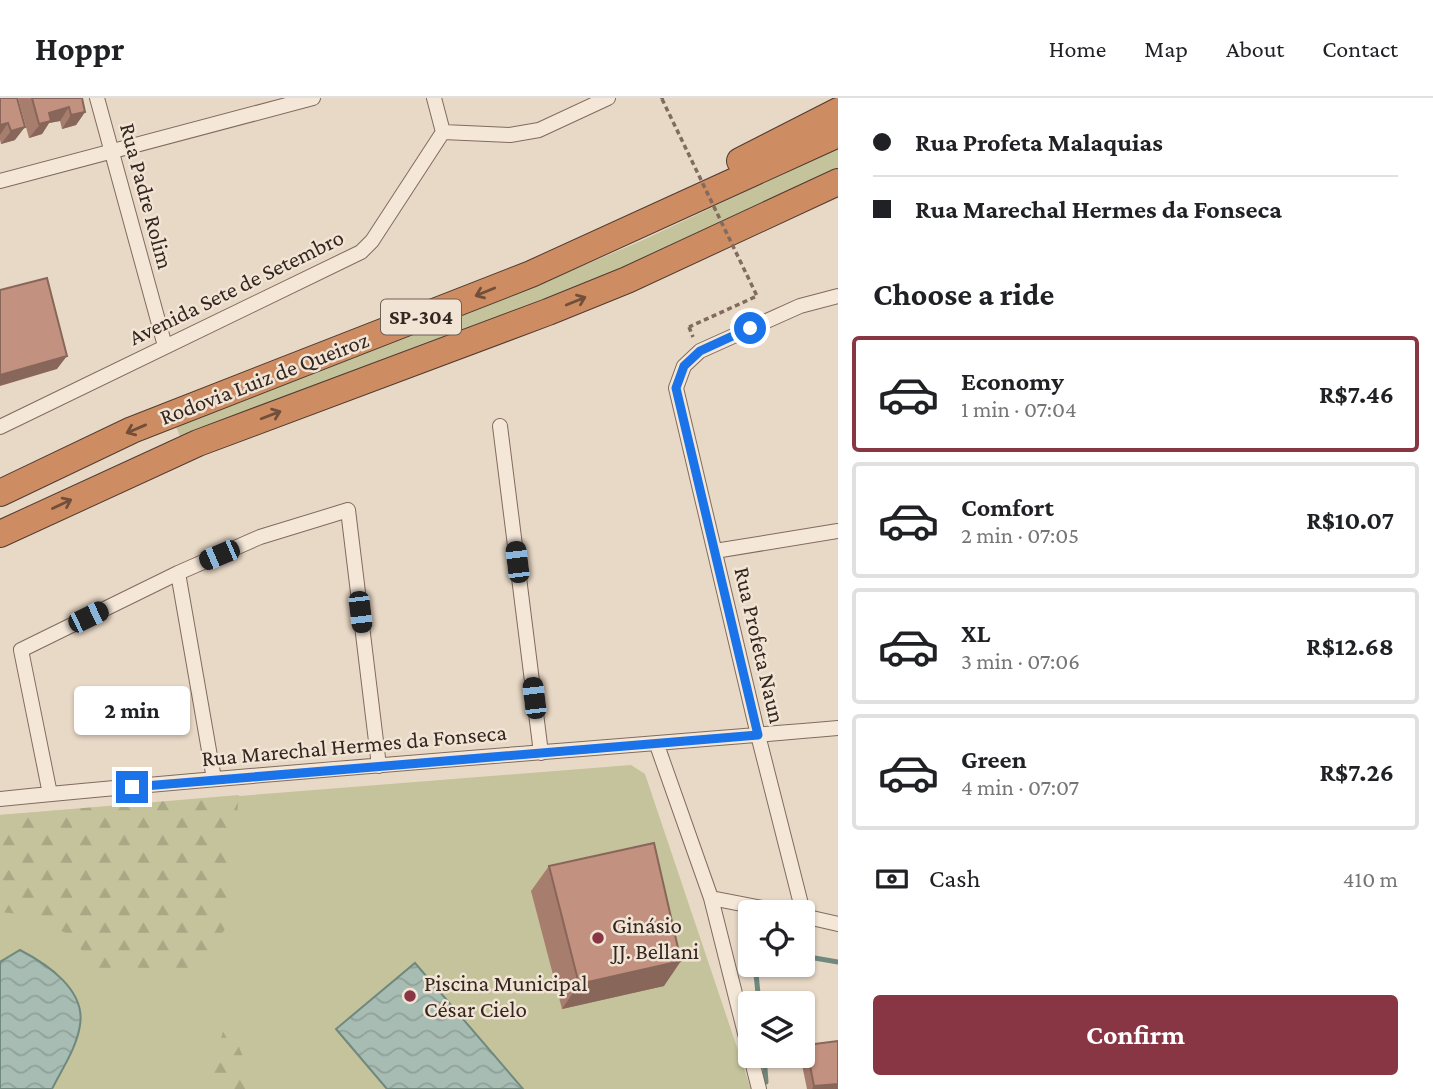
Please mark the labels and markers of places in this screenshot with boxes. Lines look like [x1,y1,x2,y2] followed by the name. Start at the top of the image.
[610,912,699,964] place label: Ginásio JJ. Bellani
[590,930,606,946] marker: Ginásio JJ. Bellani
[424,970,587,1022] place label: Piscina Municipal César Cielo
[402,988,418,1004] marker: Piscina Municipal César Cielo

